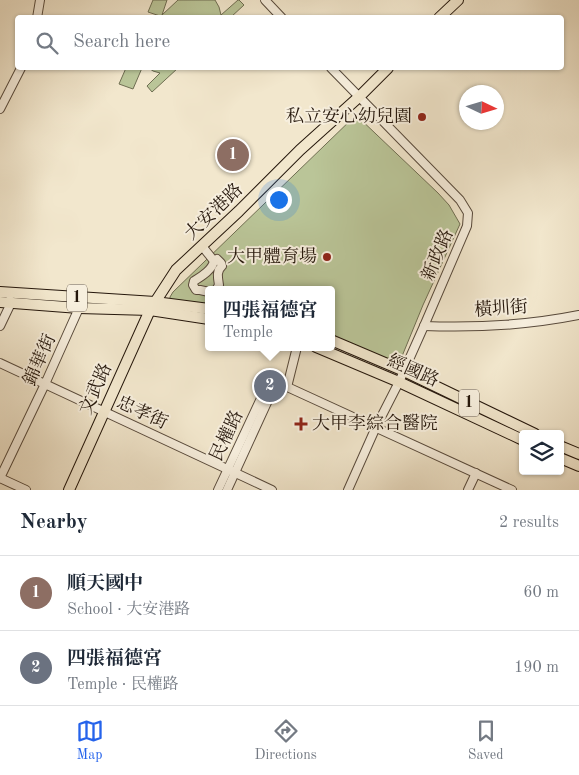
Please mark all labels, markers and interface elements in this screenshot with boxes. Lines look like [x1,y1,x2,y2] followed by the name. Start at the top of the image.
[15,15,564,70] search box
[33,29,61,57] icon: search
[73,33,170,52] text: Search here
[459,85,504,130] north arrow
[286,106,412,126] place label: 私立安心幼兒園
[416,111,428,123] marker: 私立安心幼兒園
[217,136,249,174] pin: 1
[180,179,246,243] street label: 大安港路
[266,187,292,213] your location
[417,226,457,283] street label: 新政路
[227,246,317,266] place label: 大甲體育場
[321,251,333,263] marker: 大甲體育場
[67,284,87,312] road number: 1
[205,286,335,351] popup
[473,297,529,320] street label: 橫圳街
[222,302,318,321] text: 四張福德宮
[222,325,273,341] text: Temple
[19,331,59,388] street label: 錦華街
[385,350,442,390] street label: 經國路
[75,360,115,417] street label: 文武路
[254,367,286,405] pin: 2
[459,389,479,416] road number: 1
[114,392,171,433] street label: 忠孝街
[206,407,247,464] street label: 民權路
[312,413,438,433] place label: 大甲李綜合醫院
[294,417,308,431] marker: 大甲李綜合醫院
[519,430,564,475] map controls
[519,430,564,475] button: layers
[20,512,88,533] text: Nearby
[499,515,559,531] text: 2 results
[67,575,143,594] text: 順天國中
[31,585,41,601] text: 1
[523,585,559,601] text: 60 m
[67,602,190,618] text: School · 大安港路
[67,650,162,669] text: 四張福德宮
[31,660,41,676] text: 2
[514,660,559,676] text: 190 m
[67,677,179,693] text: Temple · 民權路
[76,717,104,764] tab: Map
[255,717,317,764] tab: Directions
[468,717,503,764] tab: Saved

